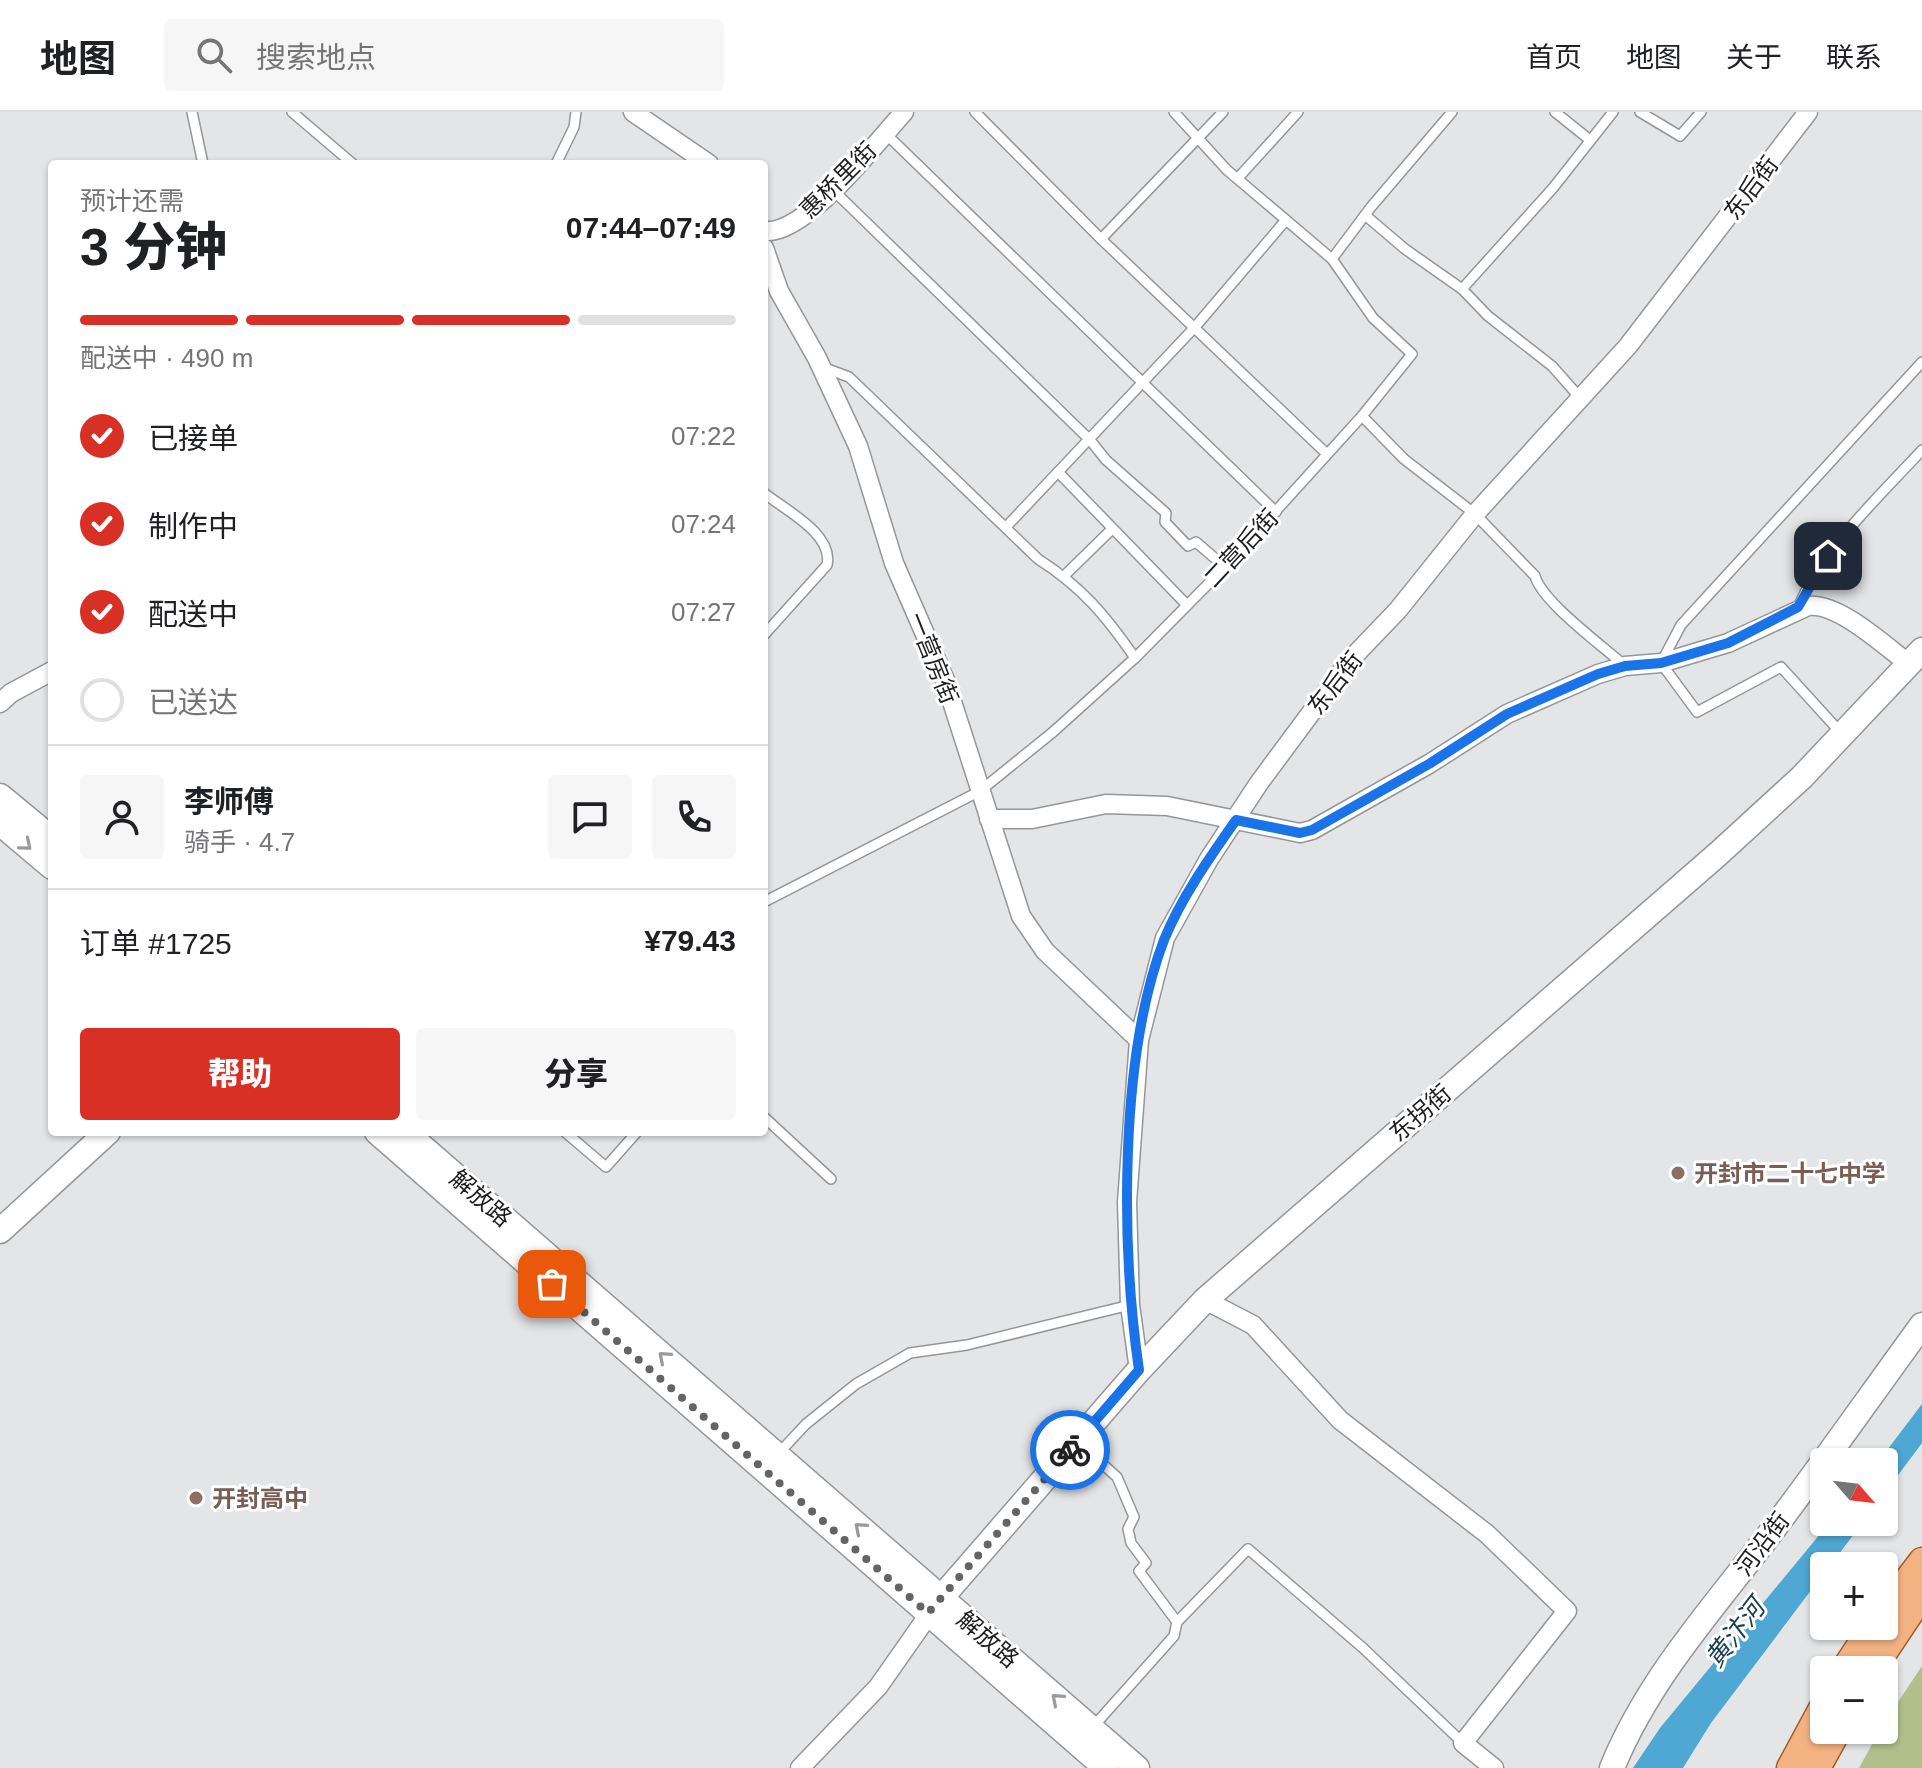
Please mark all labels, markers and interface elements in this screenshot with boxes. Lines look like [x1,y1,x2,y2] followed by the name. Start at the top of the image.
[164,19,724,91] search box
[192,33,236,77] icon: search
[40,38,116,80] text: 地图
[256,41,376,74] text: 搜索地点
[1526,42,1582,73] text: 首页
[1626,42,1682,73] text: 地图
[1726,42,1782,73] text: 关于
[1826,42,1882,73] text: 联系
[795,137,881,223] street label: 惠桥里街
[1719,151,1783,225] street label: 东后街
[80,186,184,216] text: 预计还需
[566,211,736,244] text: 07:44–07:49
[80,218,227,276] text: 3 分钟
[80,343,253,373] text: 配送中 · 490 m
[80,414,124,458] icon: check
[671,421,736,451] text: 07:22
[148,422,238,455] text: 已接单
[80,502,124,546] icon: check
[1198,504,1284,592] street label: 二营后街
[671,509,736,539] text: 07:24
[148,510,238,543] text: 制作中
[1794,522,1862,590] pin
[1806,534,1850,578] icon: home
[80,590,124,634] icon: check
[671,597,736,627] text: 07:27
[148,598,238,631] text: 配送中
[903,608,963,708] street label: 一营房街
[1302,646,1368,720] street label: 东后街
[148,686,238,719] text: 已送达
[80,775,164,859] button: person
[548,775,632,859] button: chat
[652,775,736,859] button: phone
[184,785,274,818] text: 李师傅
[184,827,295,857] text: 骑手 · 4.7
[17,835,31,850] one-way arrow
[644,924,736,957] text: ¥79.43
[80,927,232,960] text: 订单 #1725
[80,1028,400,1120] button: 帮助
[416,1028,736,1120] button: 分享
[1384,1079,1456,1147] street label: 东拐街
[1694,1160,1886,1187] place label: 开封市二十七中学
[445,1164,517,1232] street label: 解放路
[1669,1164,1687,1182] marker: 开封市二十七中学
[518,1250,586,1318] pin
[530,1262,574,1306] icon: bag
[659,1353,674,1367] one-way arrow
[1030,1410,1110,1490] courier
[1048,1428,1092,1472] icon: bike
[1810,1448,1898,1536] north arrow
[1810,1448,1898,1744] map controls
[212,1485,308,1512] place label: 开封高中
[187,1489,205,1507] marker: 开封高中
[1730,1507,1794,1581] street label: 河沿街
[855,1523,870,1538] one-way arrow
[1810,1552,1898,1640] button: +
[1699,1589,1774,1673] water label: 黄汴河
[952,1605,1024,1673] street label: 解放路
[1810,1656,1898,1744] button: −
[1051,1694,1066,1708] one-way arrow

